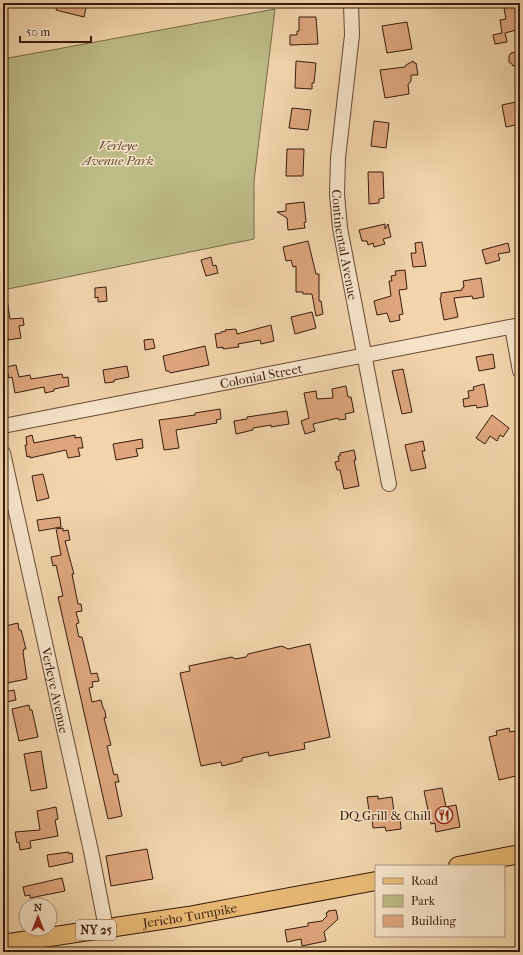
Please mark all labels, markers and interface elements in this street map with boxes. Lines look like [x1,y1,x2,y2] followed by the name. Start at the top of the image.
[20,18,91,44] scale bar
[26,25,50,39] text: 50 m
[80,138,154,168] park label: Verleye Avenue Park
[329,189,361,302] street label: Continental Avenue
[219,360,304,391] street label: Colonial Street
[39,645,72,735] street label: Verleye Avenue
[434,805,454,825] restaurant icon: DQ Grill & Chill
[339,808,431,823] place label: DQ Grill & Chill
[375,865,505,937] legend
[411,874,438,888] text: Road
[411,894,436,908] text: Park
[18,897,58,937] north arrow
[141,899,239,930] street label: Jericho Turnpike
[34,901,43,914] text: N
[411,914,456,928] text: Building
[76,920,116,940] road number: NY 25

